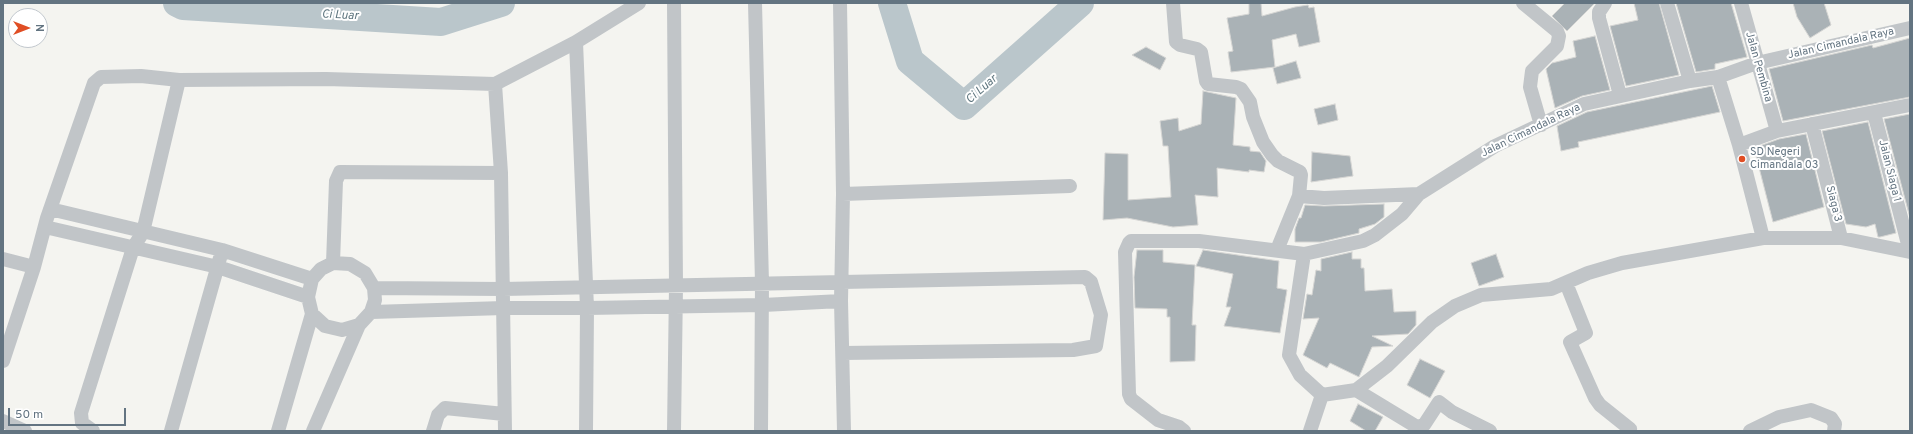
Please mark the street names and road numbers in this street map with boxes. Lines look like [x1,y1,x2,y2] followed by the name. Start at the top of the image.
[1787,25,1895,63] street label: Jalan Cimandala Raya
[1742,30,1774,104] street label: Jalan Pembina
[1479,101,1583,161] street label: Jalan Cimandala Raya
[1875,139,1903,203] street label: Jalan Siaga 1
[1822,185,1844,223] street label: Siaga 3

